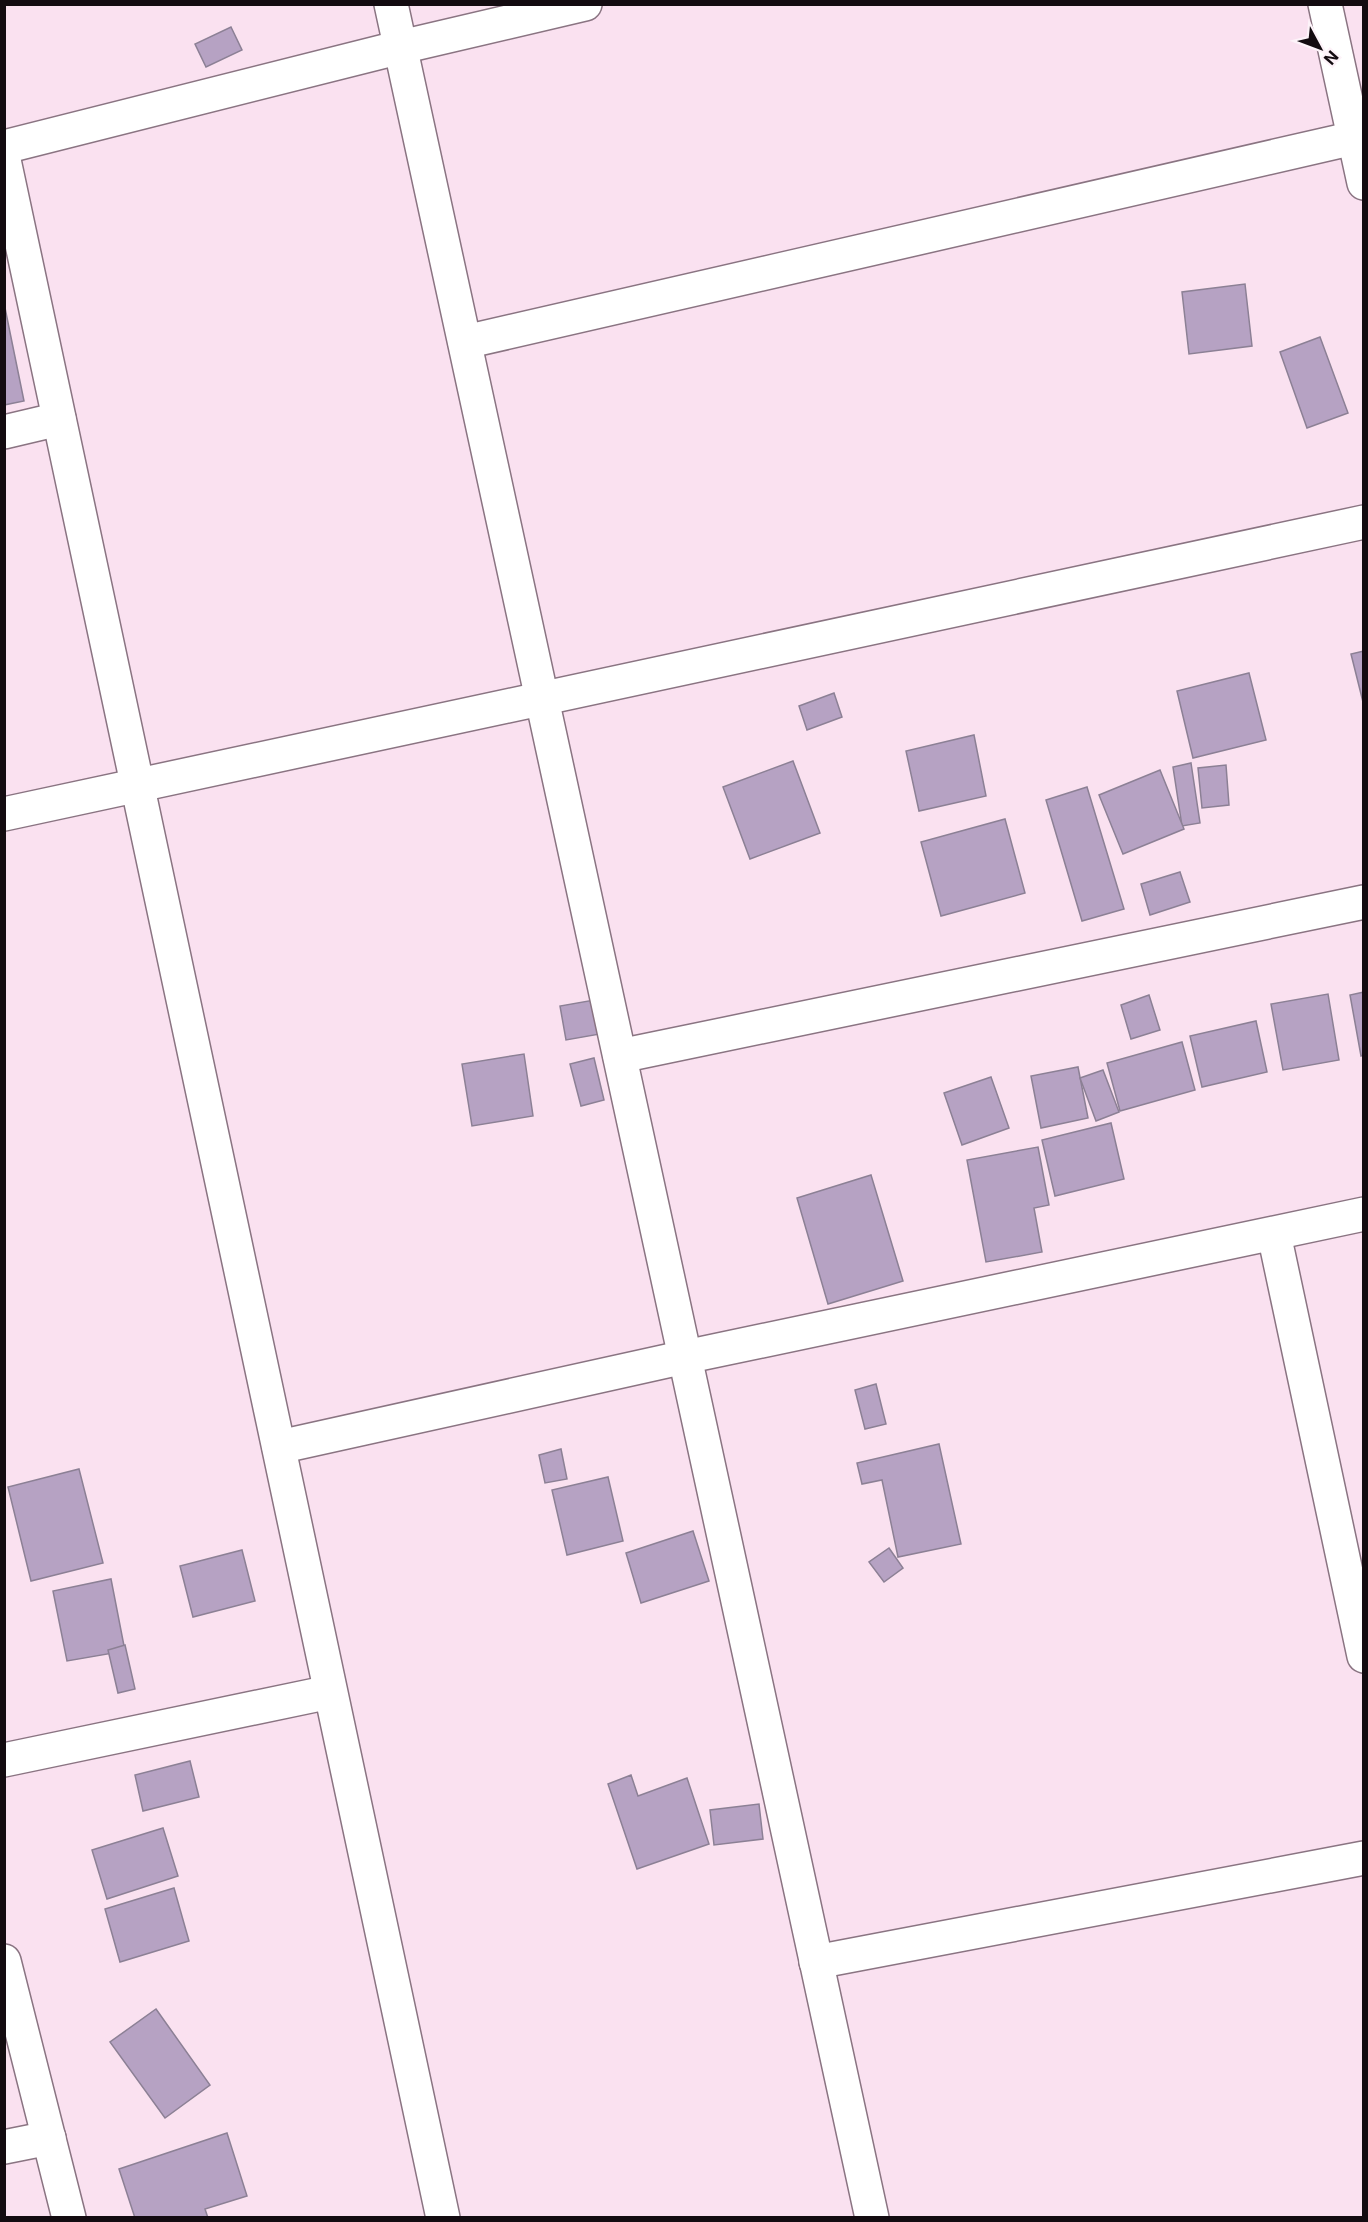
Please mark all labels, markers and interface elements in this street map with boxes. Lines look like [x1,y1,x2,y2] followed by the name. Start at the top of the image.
[1290,18,1350,78] north arrow
[1320,47,1343,69] text: N

